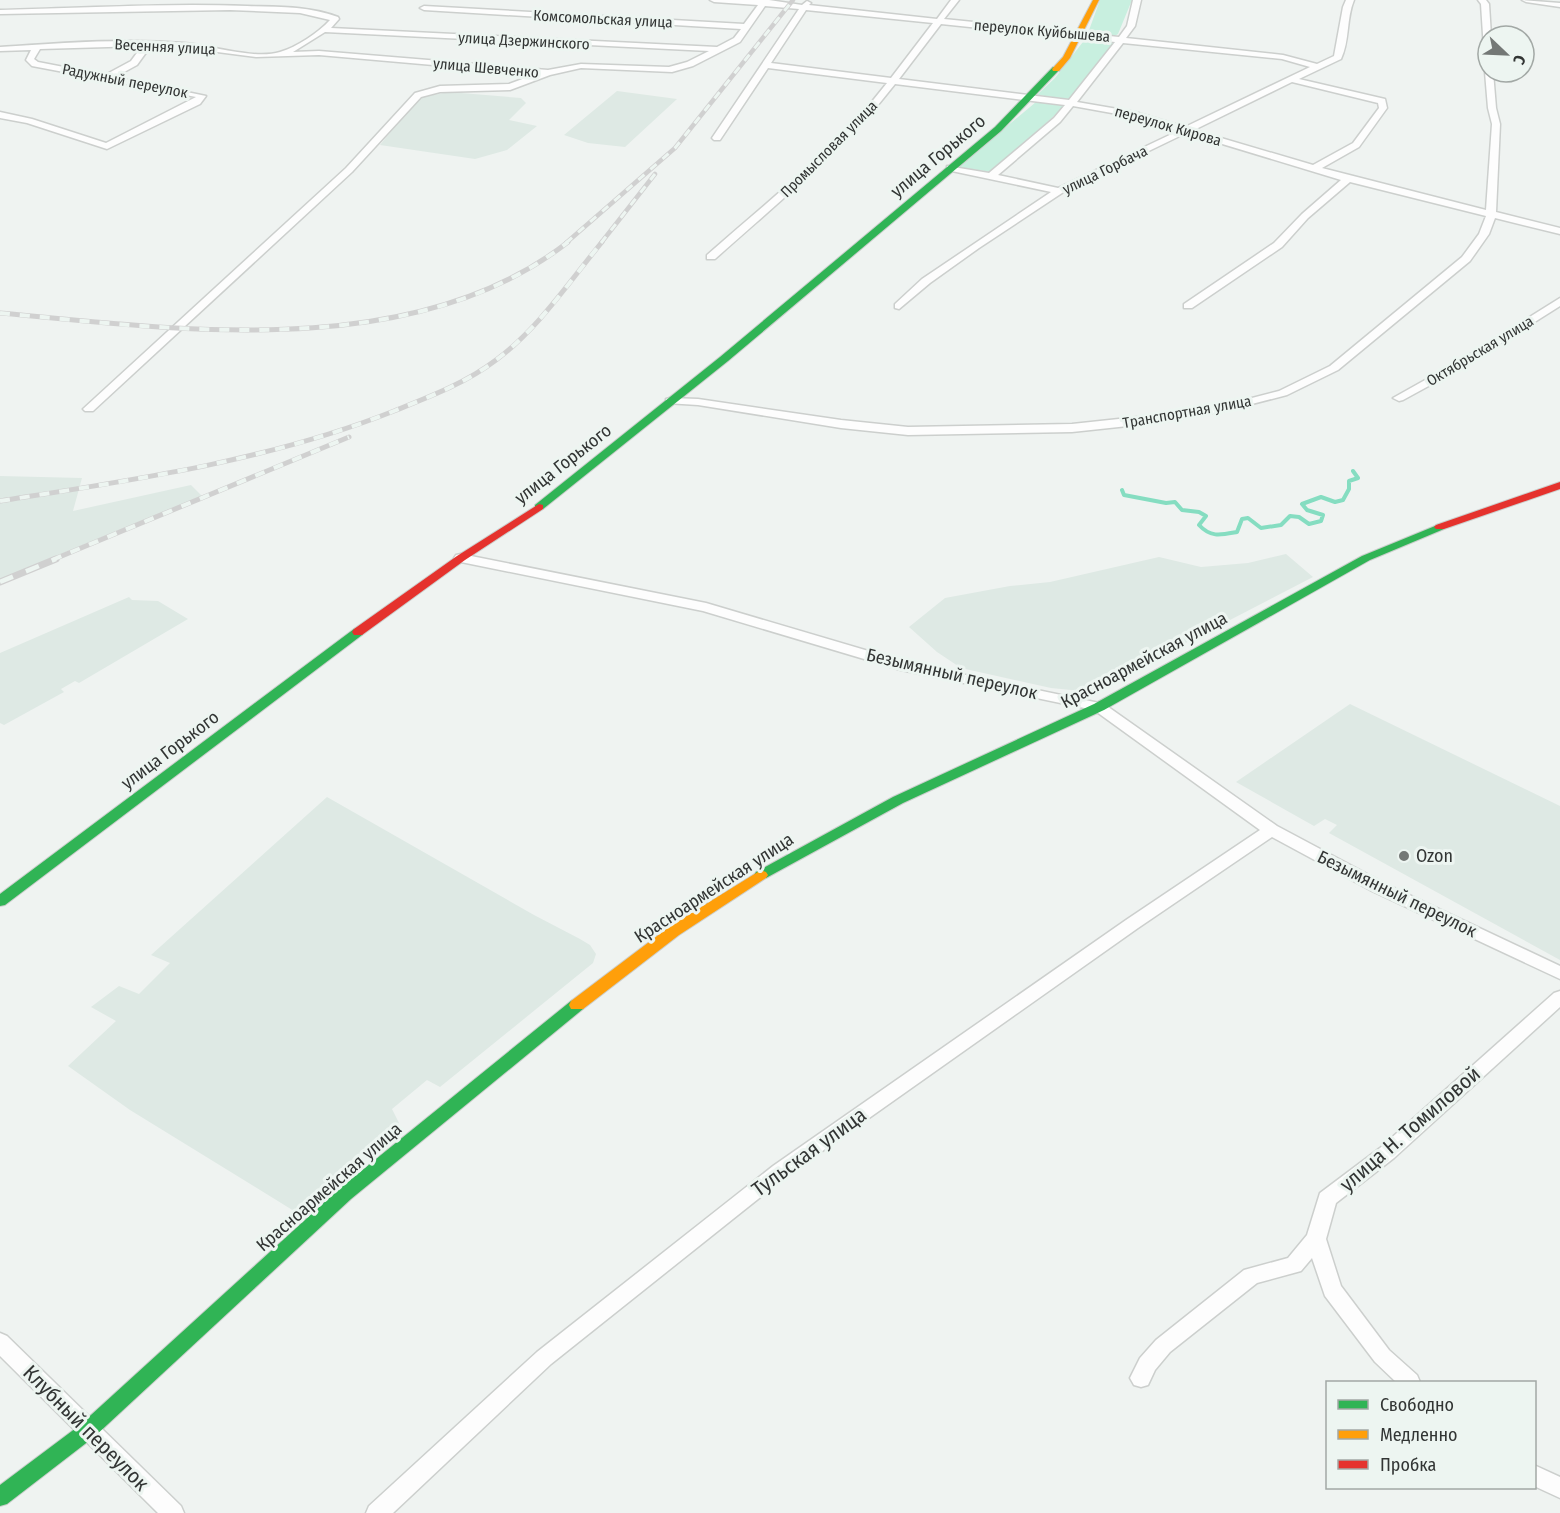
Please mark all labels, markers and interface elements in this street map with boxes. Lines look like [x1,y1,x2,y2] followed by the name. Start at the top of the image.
[533,6,673,32] street label: Комсомольская улица
[973,16,1111,46] street label: переулок Куйбышева
[1476,24,1536,84] north arrow
[458,29,590,53] street label: улица Дзержинского
[114,35,216,59] street label: Весенняя улица
[1509,52,1530,68] text: С
[433,54,540,82] street label: улица Шевченко
[61,60,189,102] street label: Радужный переулок
[777,97,881,201] street label: Промысловая улица
[1113,102,1223,150] street label: переулок Кирова
[886,110,990,202] street label: улица Горького
[1060,142,1150,198] street label: улица Горбача
[1423,312,1537,390] street label: Октябрьская улица
[1121,392,1253,432] street label: Транспортная улица
[510,419,616,509] street label: улица Горького
[1057,607,1231,713] street label: Красноармейская улица
[864,644,1040,704] street label: Безымянный переулок
[117,706,223,794] street label: улица Горького
[630,828,798,948] street label: Красноармейская улица
[1416,845,1453,867] place label: Ozon
[1314,846,1481,942] street label: Безымянный переулок
[1397,849,1411,863] marker: Ozon
[1334,1061,1486,1197] street label: улица Н. Томиловой
[747,1102,871,1202] street label: Тульская улица
[252,1118,406,1256] street label: Красноармейская улица
[18,1360,154,1496] street label: Клубный переулок
[1326,1381,1536,1489] legend
[1380,1394,1454,1416] text: Свободно
[1380,1424,1458,1446] text: Медленно
[1380,1454,1436,1476] text: Пробка

